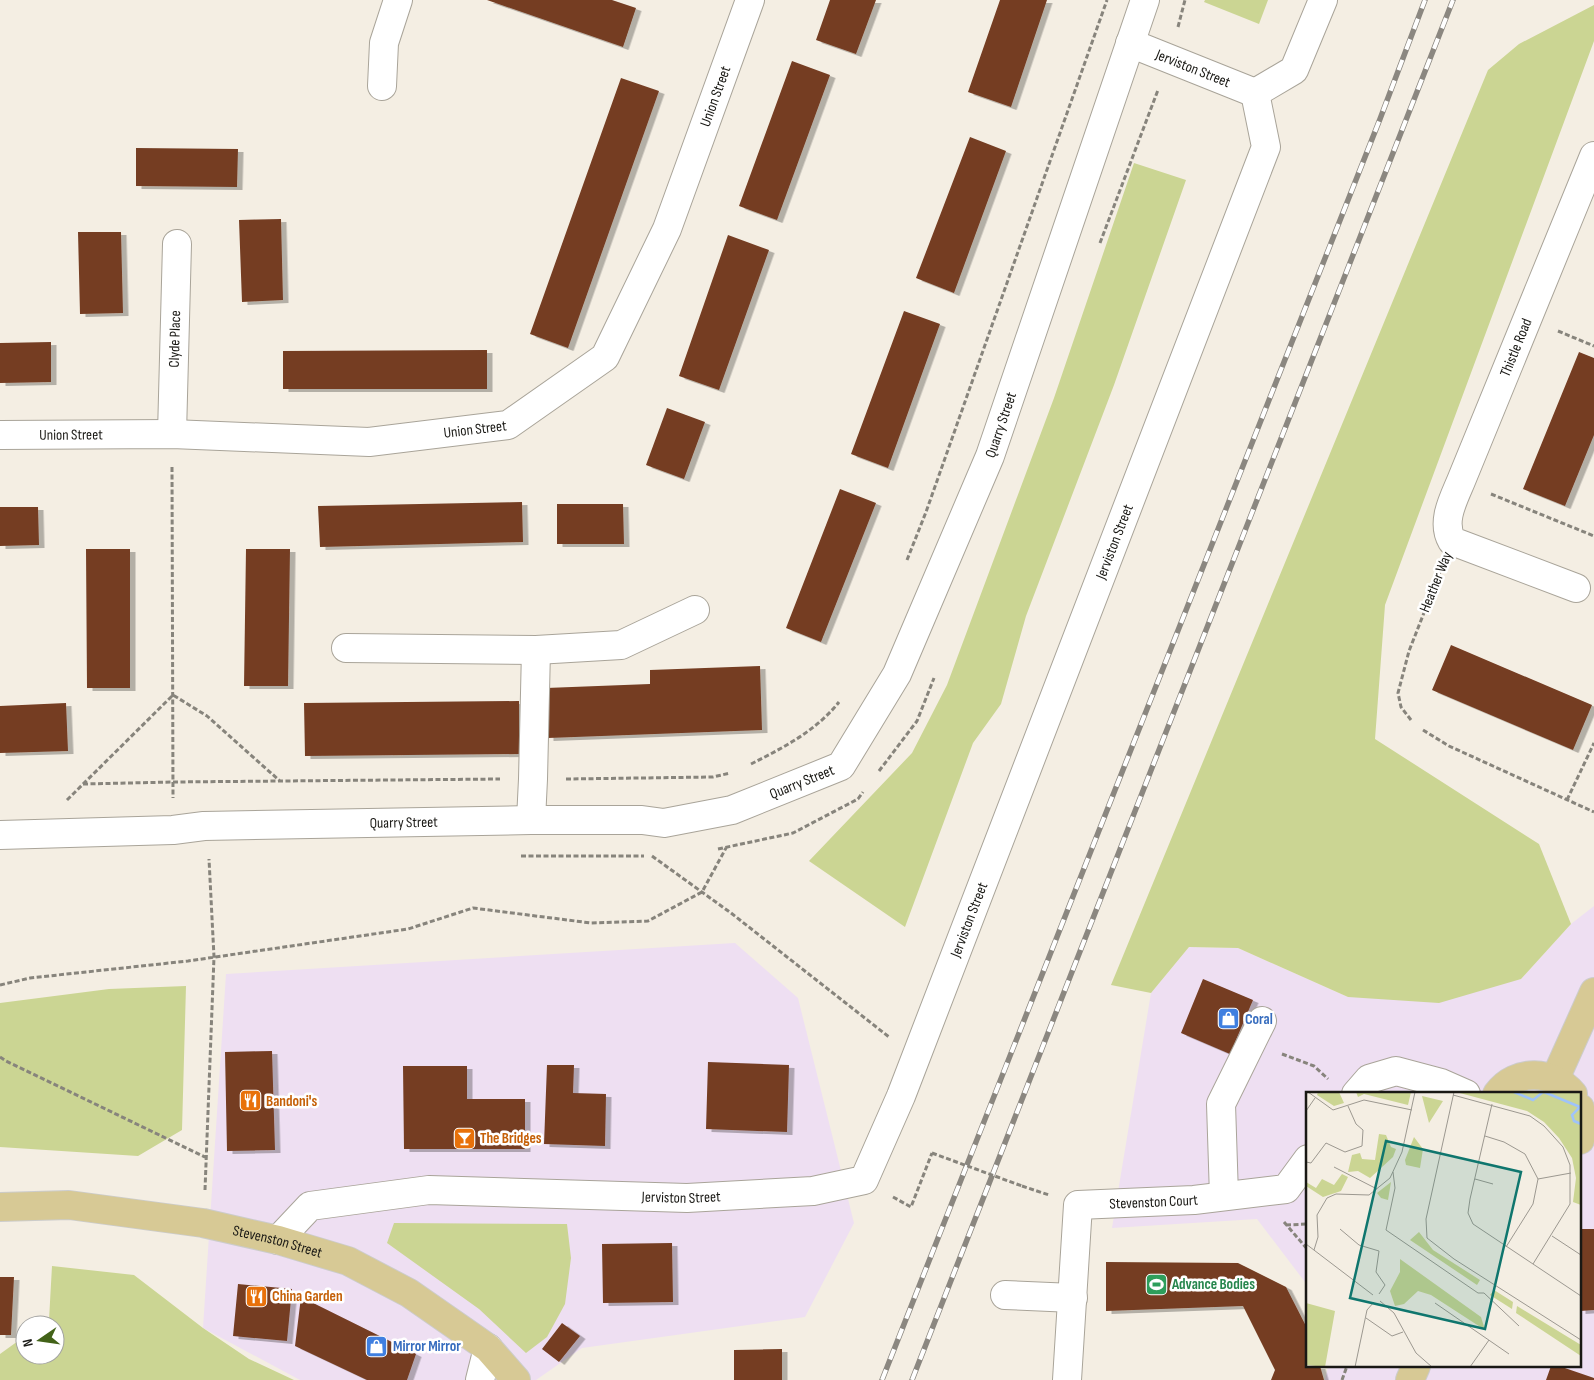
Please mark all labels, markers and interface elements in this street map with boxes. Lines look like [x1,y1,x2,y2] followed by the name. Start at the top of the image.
[1152,44,1234,92] street label: Jerviston Street
[695,63,735,129] street label: Union Street
[164,310,185,368] street label: Clyde Place
[1495,315,1536,379] street label: Thistle Road
[981,389,1021,460] street label: Quarry Street
[442,416,508,442] street label: Union Street
[39,425,103,444] street label: Union Street
[1091,501,1137,583] street label: Jerviston Street
[1415,549,1457,615] street label: Heather Way
[767,760,837,803] street label: Quarry Street
[369,812,438,832] street label: Quarry Street
[945,879,992,961] street label: Jerviston Street
[1217,1007,1241,1031] shop icon: Coral
[1245,1010,1273,1029] place label: Coral
[238,1089,262,1113] restaurant icon: Bandoni's
[266,1092,318,1111] place label: Bandoni's
[1306,1092,1582,1368] inset map
[452,1126,476,1150] bar icon: The Bridges
[480,1129,542,1148] place label: The Bridges
[640,1187,721,1208] street label: Jerviston Street
[1109,1190,1199,1213] street label: Stevenston Court
[231,1221,325,1262] street label: Stevenston Street
[1144,1272,1168,1296] sports icon: Advance Bodies
[1171,1275,1255,1294] place label: Advance Bodies
[244,1284,268,1308] restaurant icon: China Garden
[272,1287,343,1306] place label: China Garden
[15,1315,65,1365] north arrow
[365,1334,389,1358] shop icon: Mirror Mirror
[19,1337,37,1348] text: N
[393,1337,461,1356] place label: Mirror Mirror

